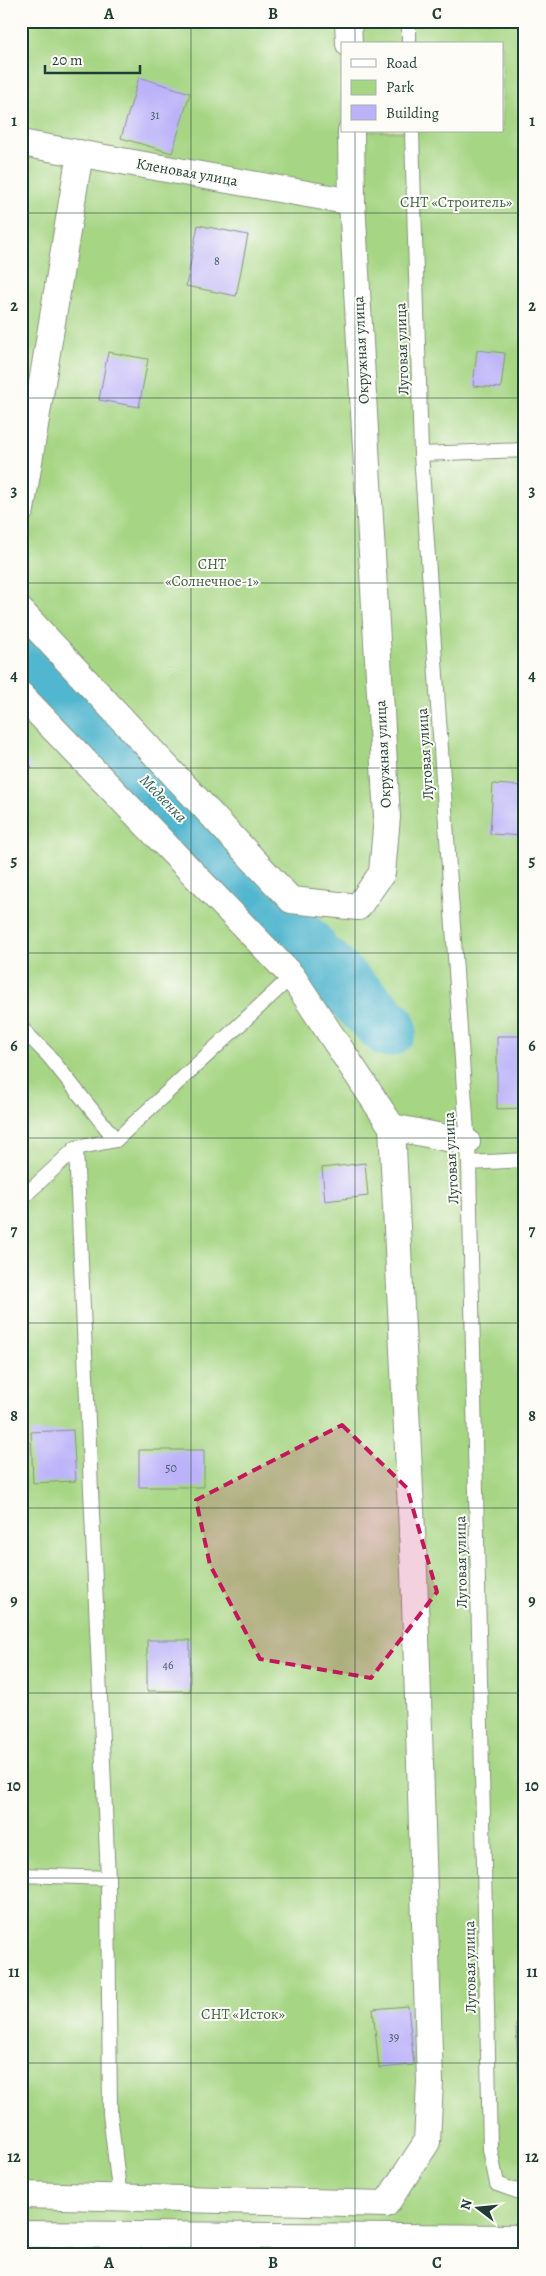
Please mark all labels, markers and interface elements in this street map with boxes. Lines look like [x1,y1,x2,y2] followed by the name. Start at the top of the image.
[103,3,115,25] text: A
[268,3,278,25] text: B
[432,3,442,25] text: C
[45,42,140,74] scale bar
[341,42,504,132] legend
[52,50,83,70] text: 20 m
[386,53,418,73] text: Road
[386,77,415,97] text: Park
[386,103,439,123] text: Building
[150,107,160,123] house number: 31
[11,110,17,132] text: 1
[529,110,535,132] text: 1
[135,153,239,191] street label: Кленовая улица
[400,192,513,212] park label: СНТ «Строитель»
[214,253,220,269] house number: 8
[10,295,18,317] text: 2
[348,295,374,404] street label: Окружная улица
[528,295,536,317] text: 2
[390,302,414,396] street label: Луговая улица
[11,480,18,502] text: 3
[529,480,536,502] text: 3
[165,554,259,591] park label: СНТ «Солнечное-1»
[10,665,18,687] text: 4
[528,665,536,687] text: 4
[370,699,396,808] street label: Окружная улица
[412,707,438,801] street label: Луговая улица
[135,770,192,828] water label: Медвенка
[11,850,18,872] text: 5
[529,850,536,872] text: 5
[10,1035,18,1057] text: 6
[528,1035,536,1057] text: 6
[439,1111,463,1205] street label: Луговая улица
[11,1220,18,1242] text: 7
[529,1220,536,1242] text: 7
[10,1405,18,1427] text: 8
[528,1405,536,1427] text: 8
[165,1460,177,1476] house number: 50
[450,1515,472,1608] street label: Луговая улица
[10,1590,18,1612] text: 9
[528,1590,536,1612] text: 9
[163,1657,174,1673] house number: 46
[7,1775,21,1797] text: 10
[525,1775,539,1797] text: 10
[459,1920,481,2013] street label: Луговая улица
[8,1961,20,1983] text: 11
[526,1961,538,1983] text: 11
[201,2004,286,2024] park label: СНТ «Исток»
[389,2029,399,2045] house number: 39
[7,2146,21,2168] text: 12
[525,2146,539,2168] text: 12
[454,2184,504,2234] north arrow
[455,2197,477,2212] text: N
[103,2252,115,2274] text: A
[268,2252,278,2274] text: B
[432,2252,442,2274] text: C

